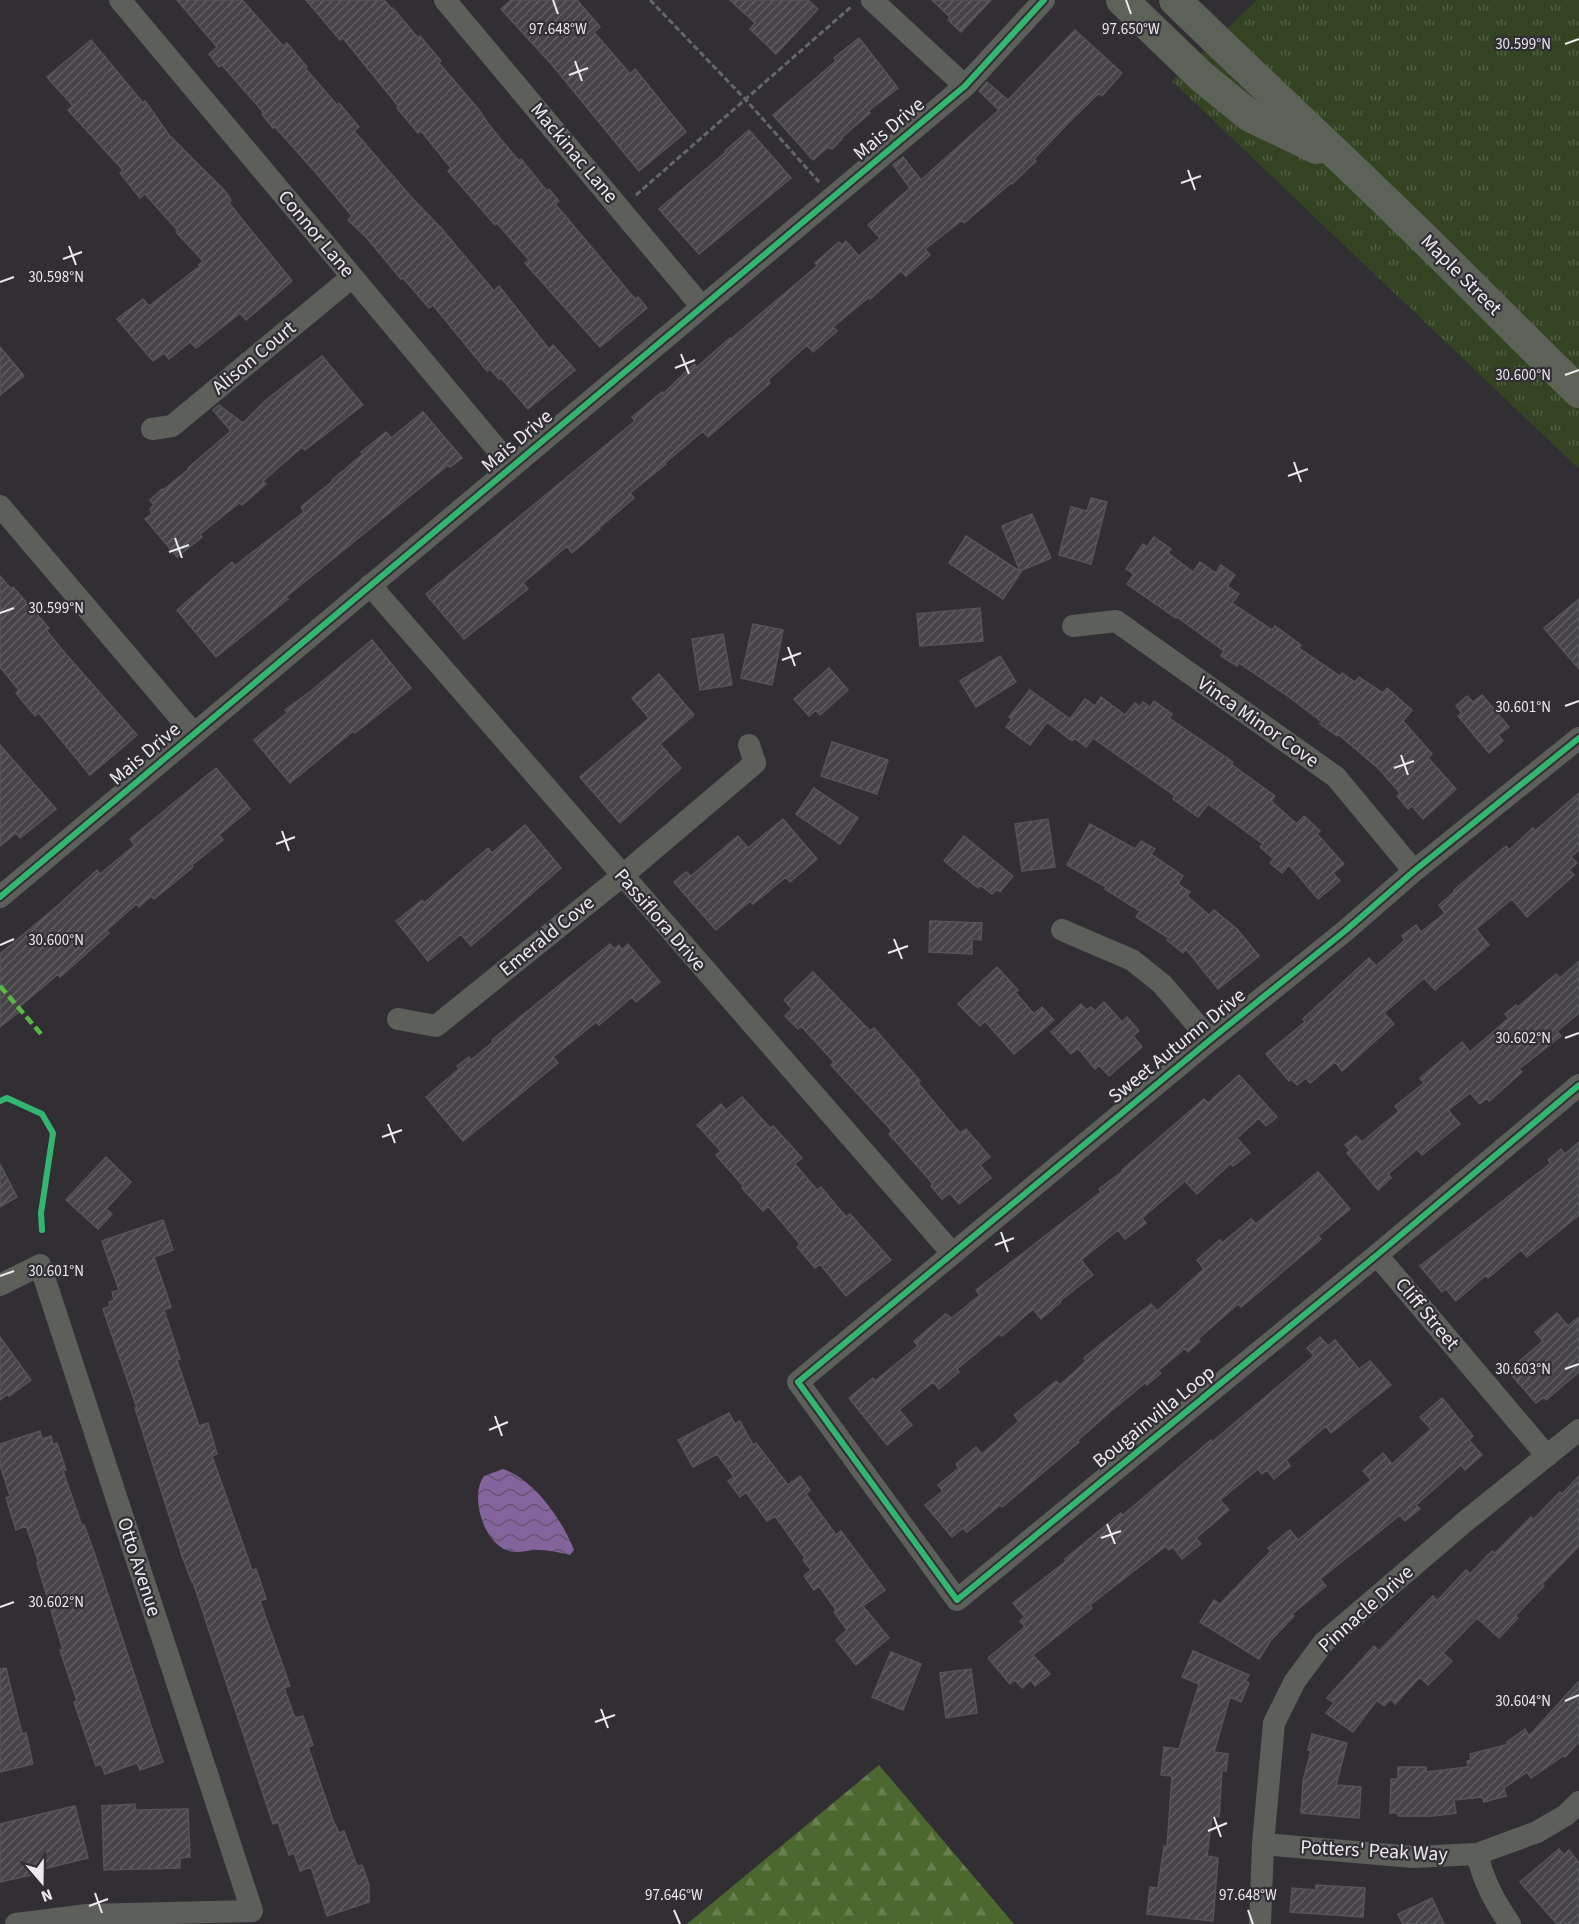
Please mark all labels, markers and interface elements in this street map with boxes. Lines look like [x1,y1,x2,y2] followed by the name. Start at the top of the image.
[529,19,587,40] text: 97.648°W
[1102,19,1160,40] text: 97.650°W
[1495,34,1551,55] text: 30.599°N
[847,91,931,167] street label: Mais Drive
[524,97,624,209] street label: Mackinac Lane
[271,184,361,284] street label: Connor Lane
[1414,228,1508,322] street label: Maple Street
[28,267,84,288] text: 30.598°N
[206,314,302,401] street label: Alison Court
[1495,365,1551,386] text: 30.600°N
[475,403,559,479] street label: Mais Drive
[28,598,84,619] text: 30.599°N
[1192,670,1325,774] street label: Vinca Minor Cove
[1495,697,1551,718] text: 30.601°N
[103,716,187,792] street label: Mais Drive
[607,863,713,978] street label: Passiflora Drive
[493,889,601,983] street label: Emerald Cove
[28,930,84,951] text: 30.600°N
[1102,982,1252,1110] street label: Sweet Autumn Drive
[1495,1028,1551,1049] text: 30.602°N
[28,1261,84,1282] text: 30.601°N
[1388,1272,1466,1357] street label: Cliff Street
[1087,1359,1221,1475] street label: Bougainvilla Loop
[1495,1359,1551,1380] text: 30.603°N
[110,1514,168,1620] street label: Otto Avenue
[1312,1558,1420,1659] street label: Pinnacle Drive
[28,1592,84,1613] text: 30.602°N
[1495,1691,1551,1712] text: 30.604°N
[1300,1833,1449,1869] street label: Potters' Peak Way
[12,1852,72,1912] north arrow
[38,1883,56,1907] text: N
[645,1885,703,1906] text: 97.646°W
[1219,1885,1277,1906] text: 97.648°W

